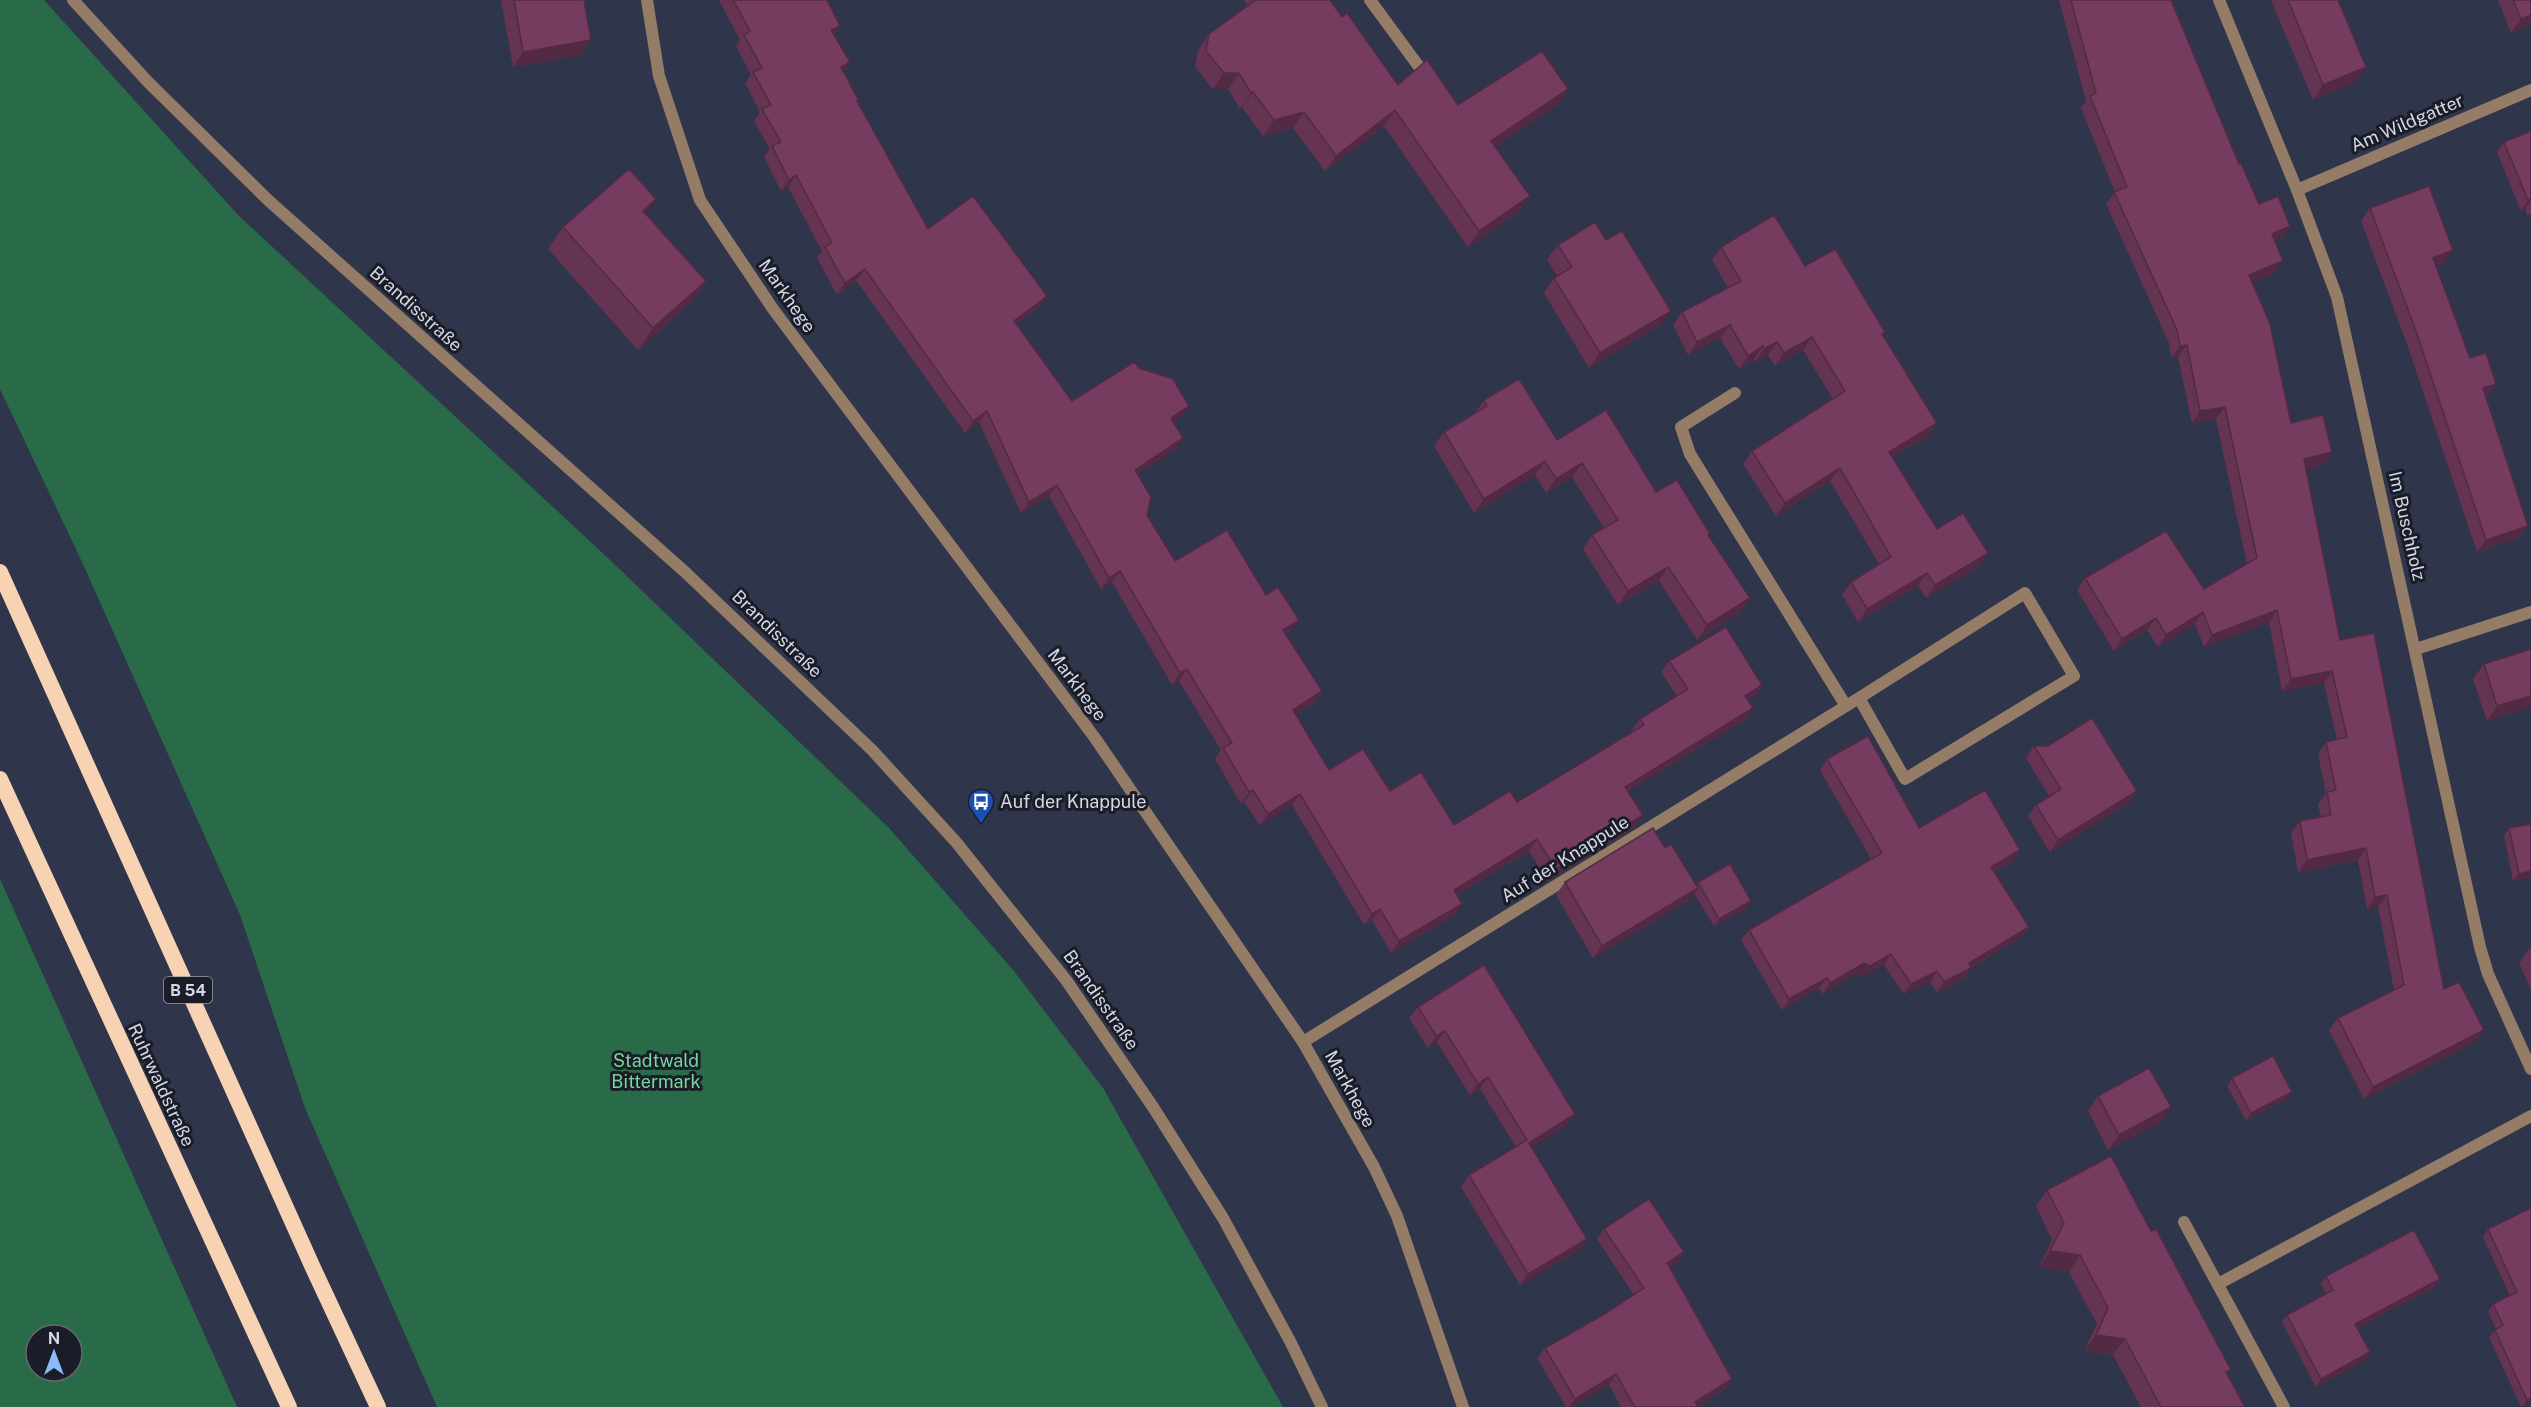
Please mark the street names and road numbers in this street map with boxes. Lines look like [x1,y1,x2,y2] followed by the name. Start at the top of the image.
[2347,89,2466,156] street label: Am Wildgatter
[755,255,820,336] street label: Markhege
[366,262,467,356] street label: Brandisstraße
[2385,469,2430,583] street label: Im Buschholz
[728,585,827,682] street label: Brandisstraße
[1044,645,1111,725] street label: Markhege
[1497,811,1632,906] street label: Auf der Knappule
[1059,946,1144,1054] street label: Brandisstraße
[164,977,212,1003] road number: B 54
[124,1020,199,1150] street label: Ruhrwaldstraße
[1321,1047,1380,1131] street label: Markhege

